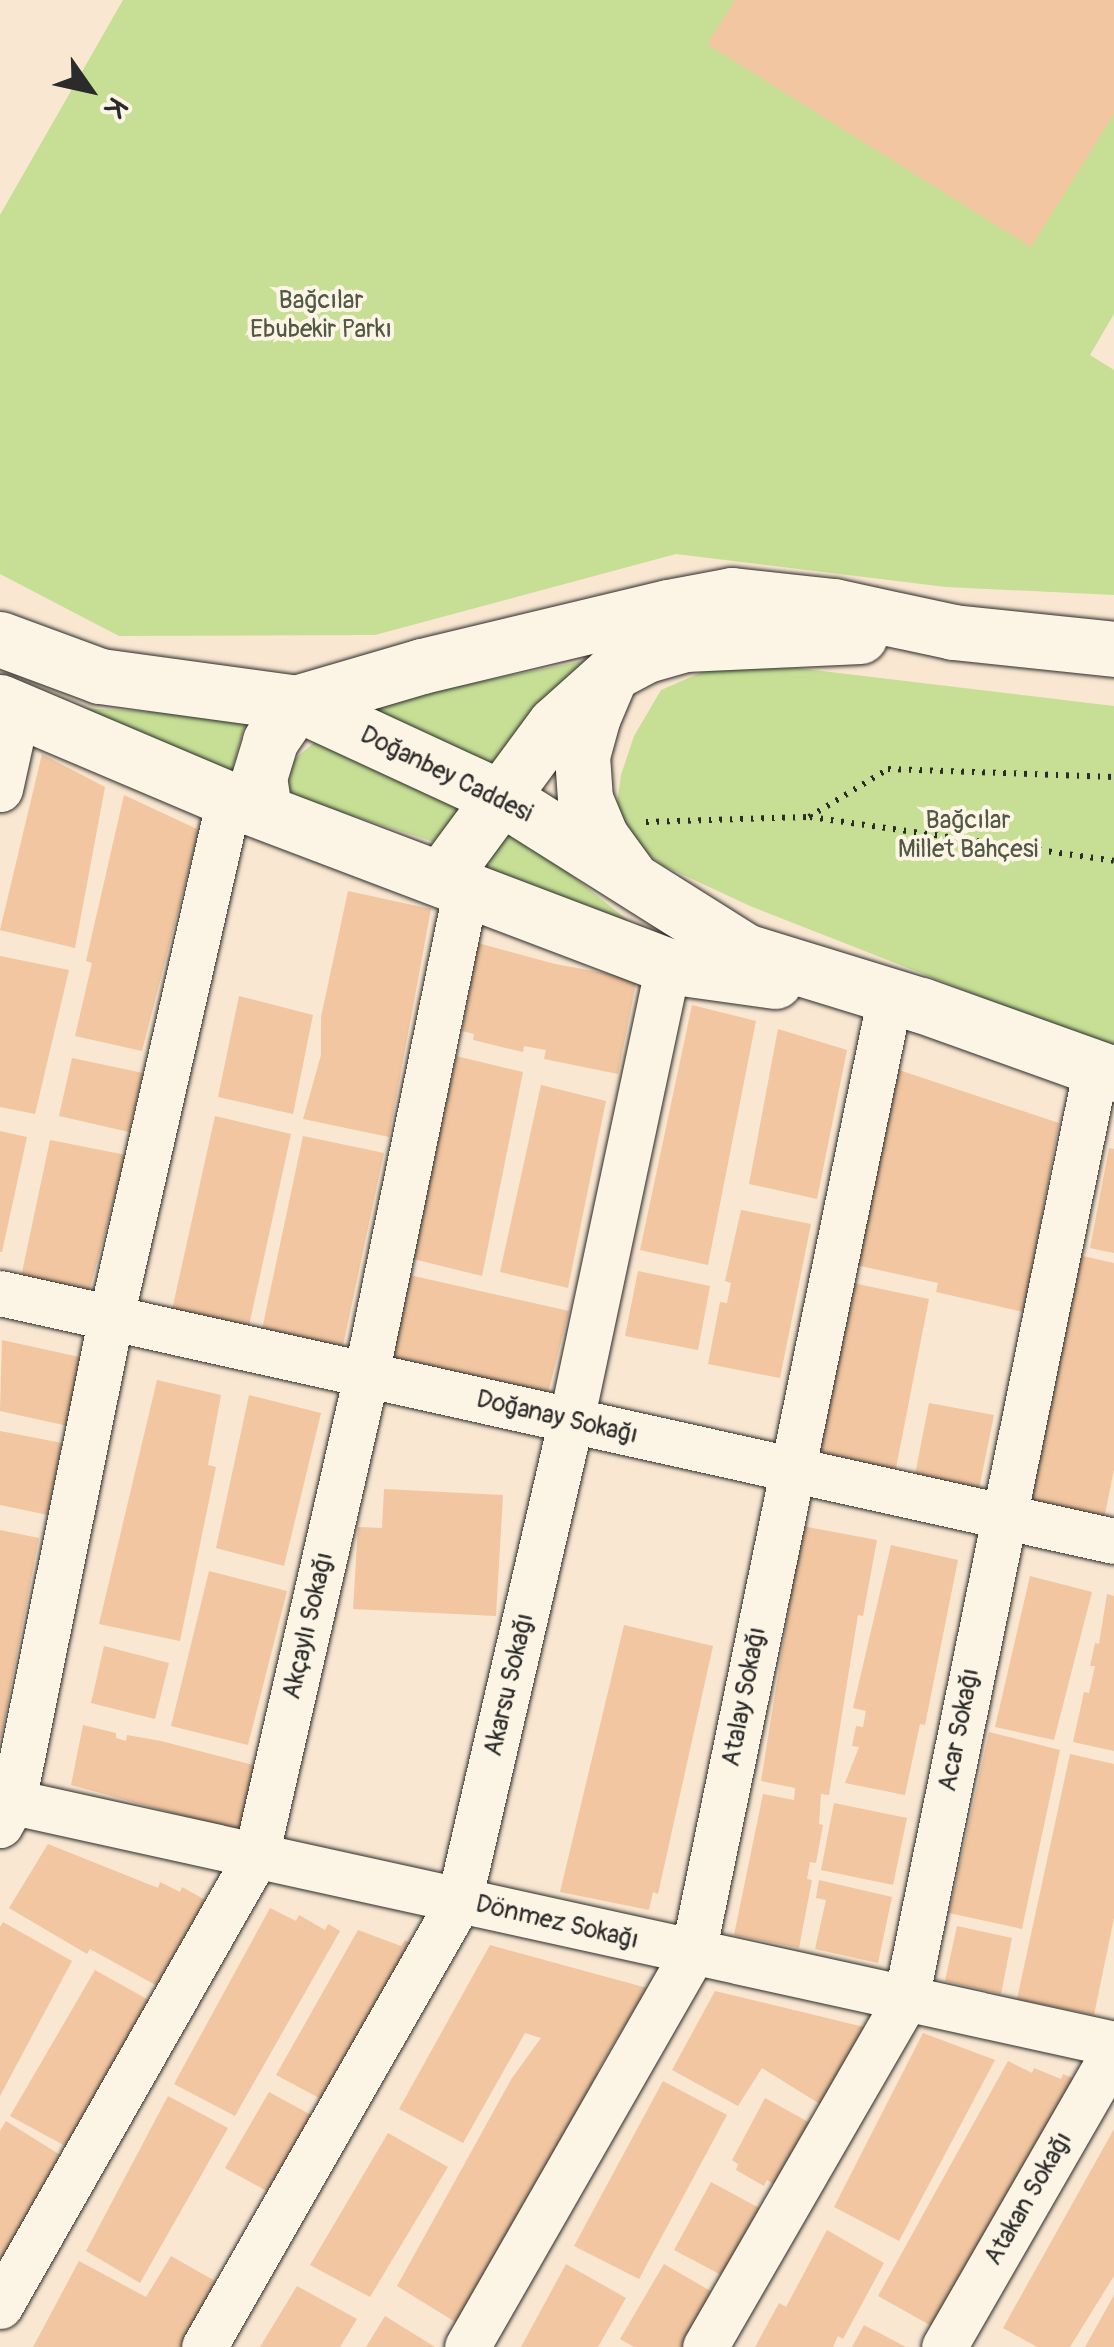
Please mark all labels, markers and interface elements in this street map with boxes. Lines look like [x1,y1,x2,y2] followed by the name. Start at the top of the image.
[40,40,140,140] north arrow
[96,90,135,124] text: K
[250,287,392,346] park label: Bağcılar Ebubekir Parkı
[355,720,537,830] street label: Doğanbey Caddesi
[898,807,1038,866] park label: Bağcılar Millet Bahçesi
[473,1385,641,1451] street label: Doğanay Sokağı
[278,1550,340,1702] street label: Akçaylı Sokağı
[479,1611,541,1759] street label: Akarsu Sokağı
[717,1625,773,1769] street label: Atalay Sokağı
[933,1666,987,1794] street label: Acar Sokağı
[473,1890,641,1956] street label: Dönmez Sokağı
[979,2127,1079,2271] street label: Atakan Sokağı

